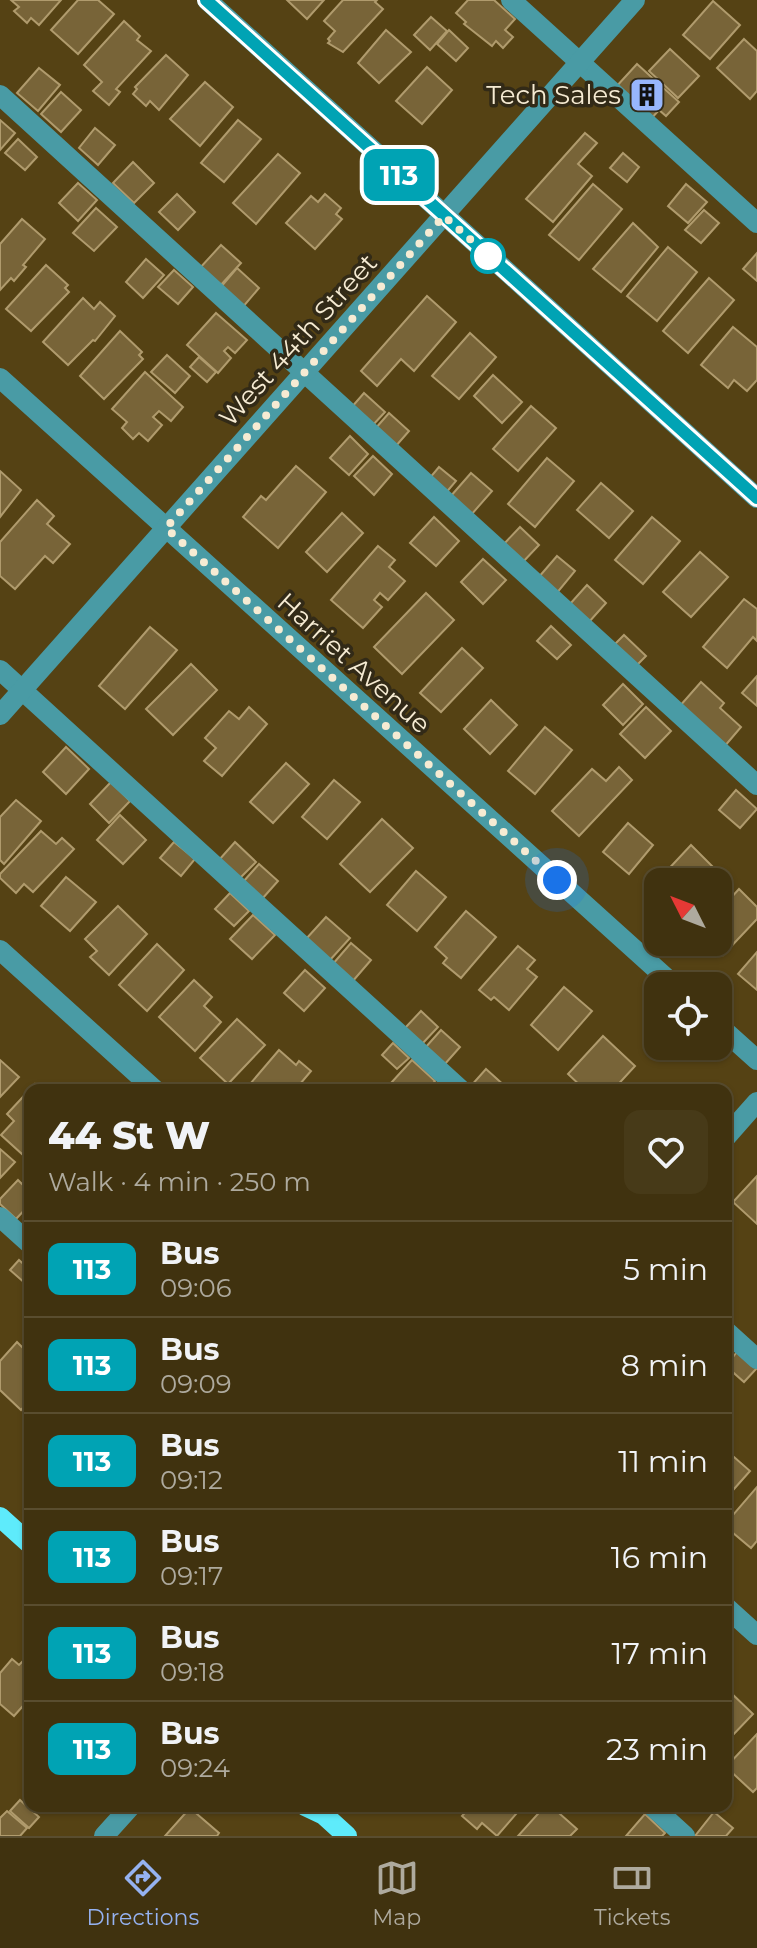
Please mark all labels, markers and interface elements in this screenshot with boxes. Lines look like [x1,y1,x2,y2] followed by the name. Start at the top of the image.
[628,76,666,114] building icon: Tech Sales
[486,79,621,111] place label: Tech Sales
[353,149,445,201] line badge: 113
[380,158,418,192] text: 113
[471,239,505,273] unlabelled marker
[212,247,384,433] street label: West 44th Street
[271,586,437,740] street label: Harriet Avenue
[537,860,577,900] your location
[644,868,732,956] north arrow
[644,868,732,1060] map controls
[644,972,732,1060] button: locate
[624,1110,708,1194] button: heart
[48,1112,210,1159] text: 44 St W
[48,1166,311,1198] text: Walk · 4 min · 250 m
[160,1235,220,1272] text: Bus
[623,1251,708,1288] text: 5 min
[73,1252,111,1286] text: 113
[160,1272,232,1304] text: 09:06
[160,1331,220,1368] text: Bus
[621,1347,708,1384] text: 8 min
[73,1348,111,1382] text: 113
[160,1368,232,1400] text: 09:09
[160,1427,220,1464] text: Bus
[618,1443,708,1480] text: 11 min
[73,1444,111,1478] text: 113
[160,1464,223,1496] text: 09:12
[160,1523,220,1560] text: Bus
[611,1539,708,1576] text: 16 min
[73,1540,111,1574] text: 113
[160,1560,223,1592] text: 09:17
[160,1619,220,1656] text: Bus
[611,1635,708,1672] text: 17 min
[73,1636,111,1670] text: 113
[160,1656,225,1688] text: 09:18
[160,1715,220,1752] text: Bus
[606,1731,708,1768] text: 23 min
[73,1732,111,1766] text: 113
[160,1752,230,1784] text: 09:24
[86,1856,199,1931] tab: Directions
[372,1856,421,1931] tab: Map
[594,1856,670,1931] tab: Tickets

